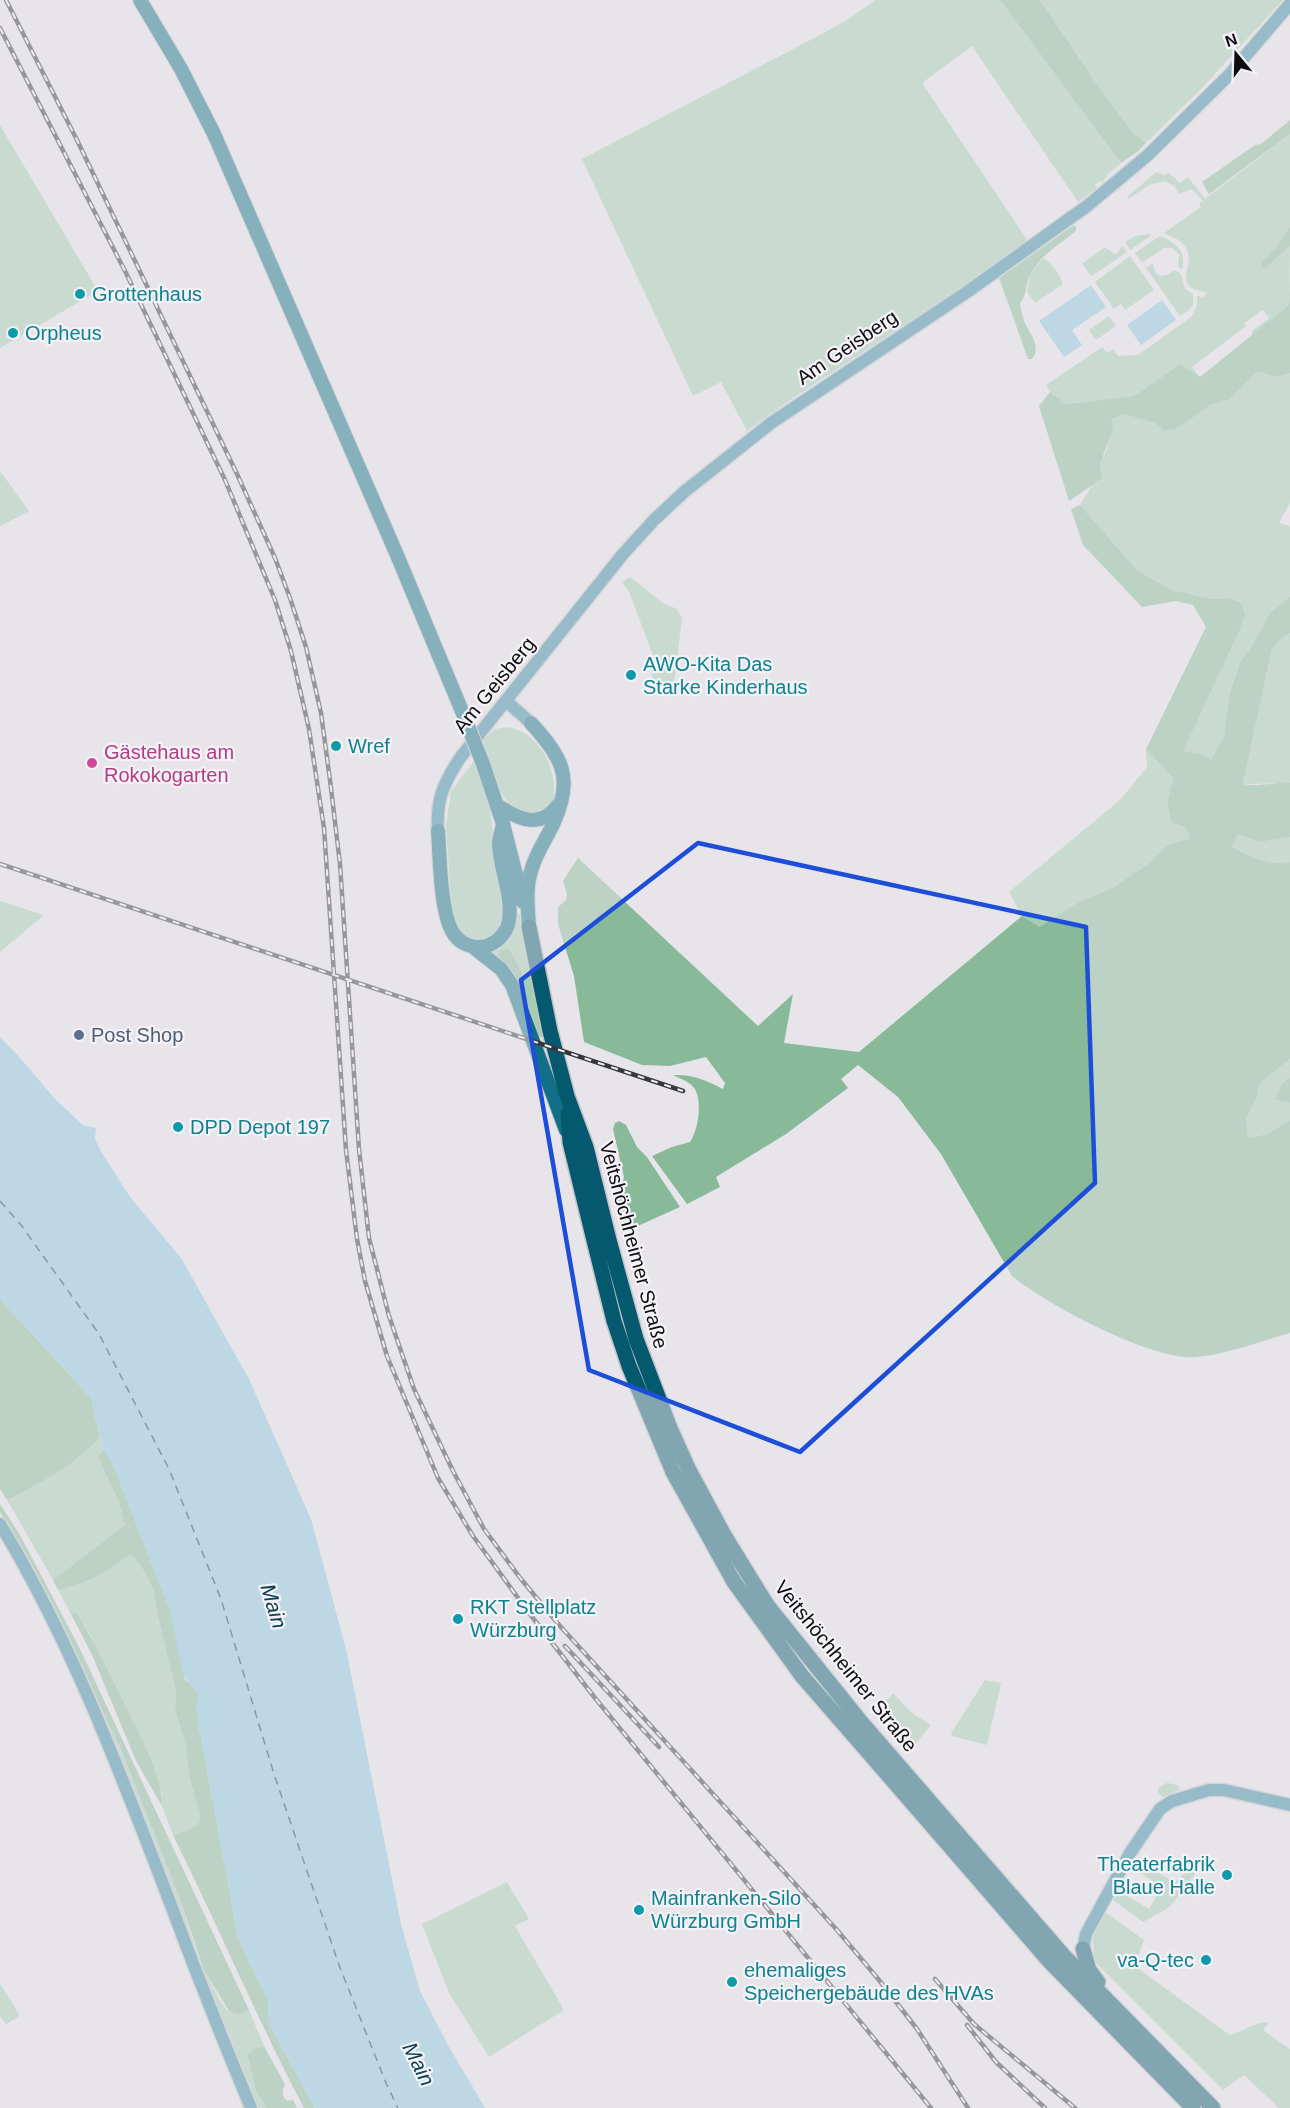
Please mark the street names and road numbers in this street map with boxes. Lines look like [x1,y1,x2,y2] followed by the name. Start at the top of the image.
[792,305,902,389] street label: Am Geisberg
[449,633,539,737] street label: Am Geisberg
[596,1139,672,1351] street label: Veitshöchheimer Straße
[770,1576,922,1756] street label: Veitshöchheimer Straße

